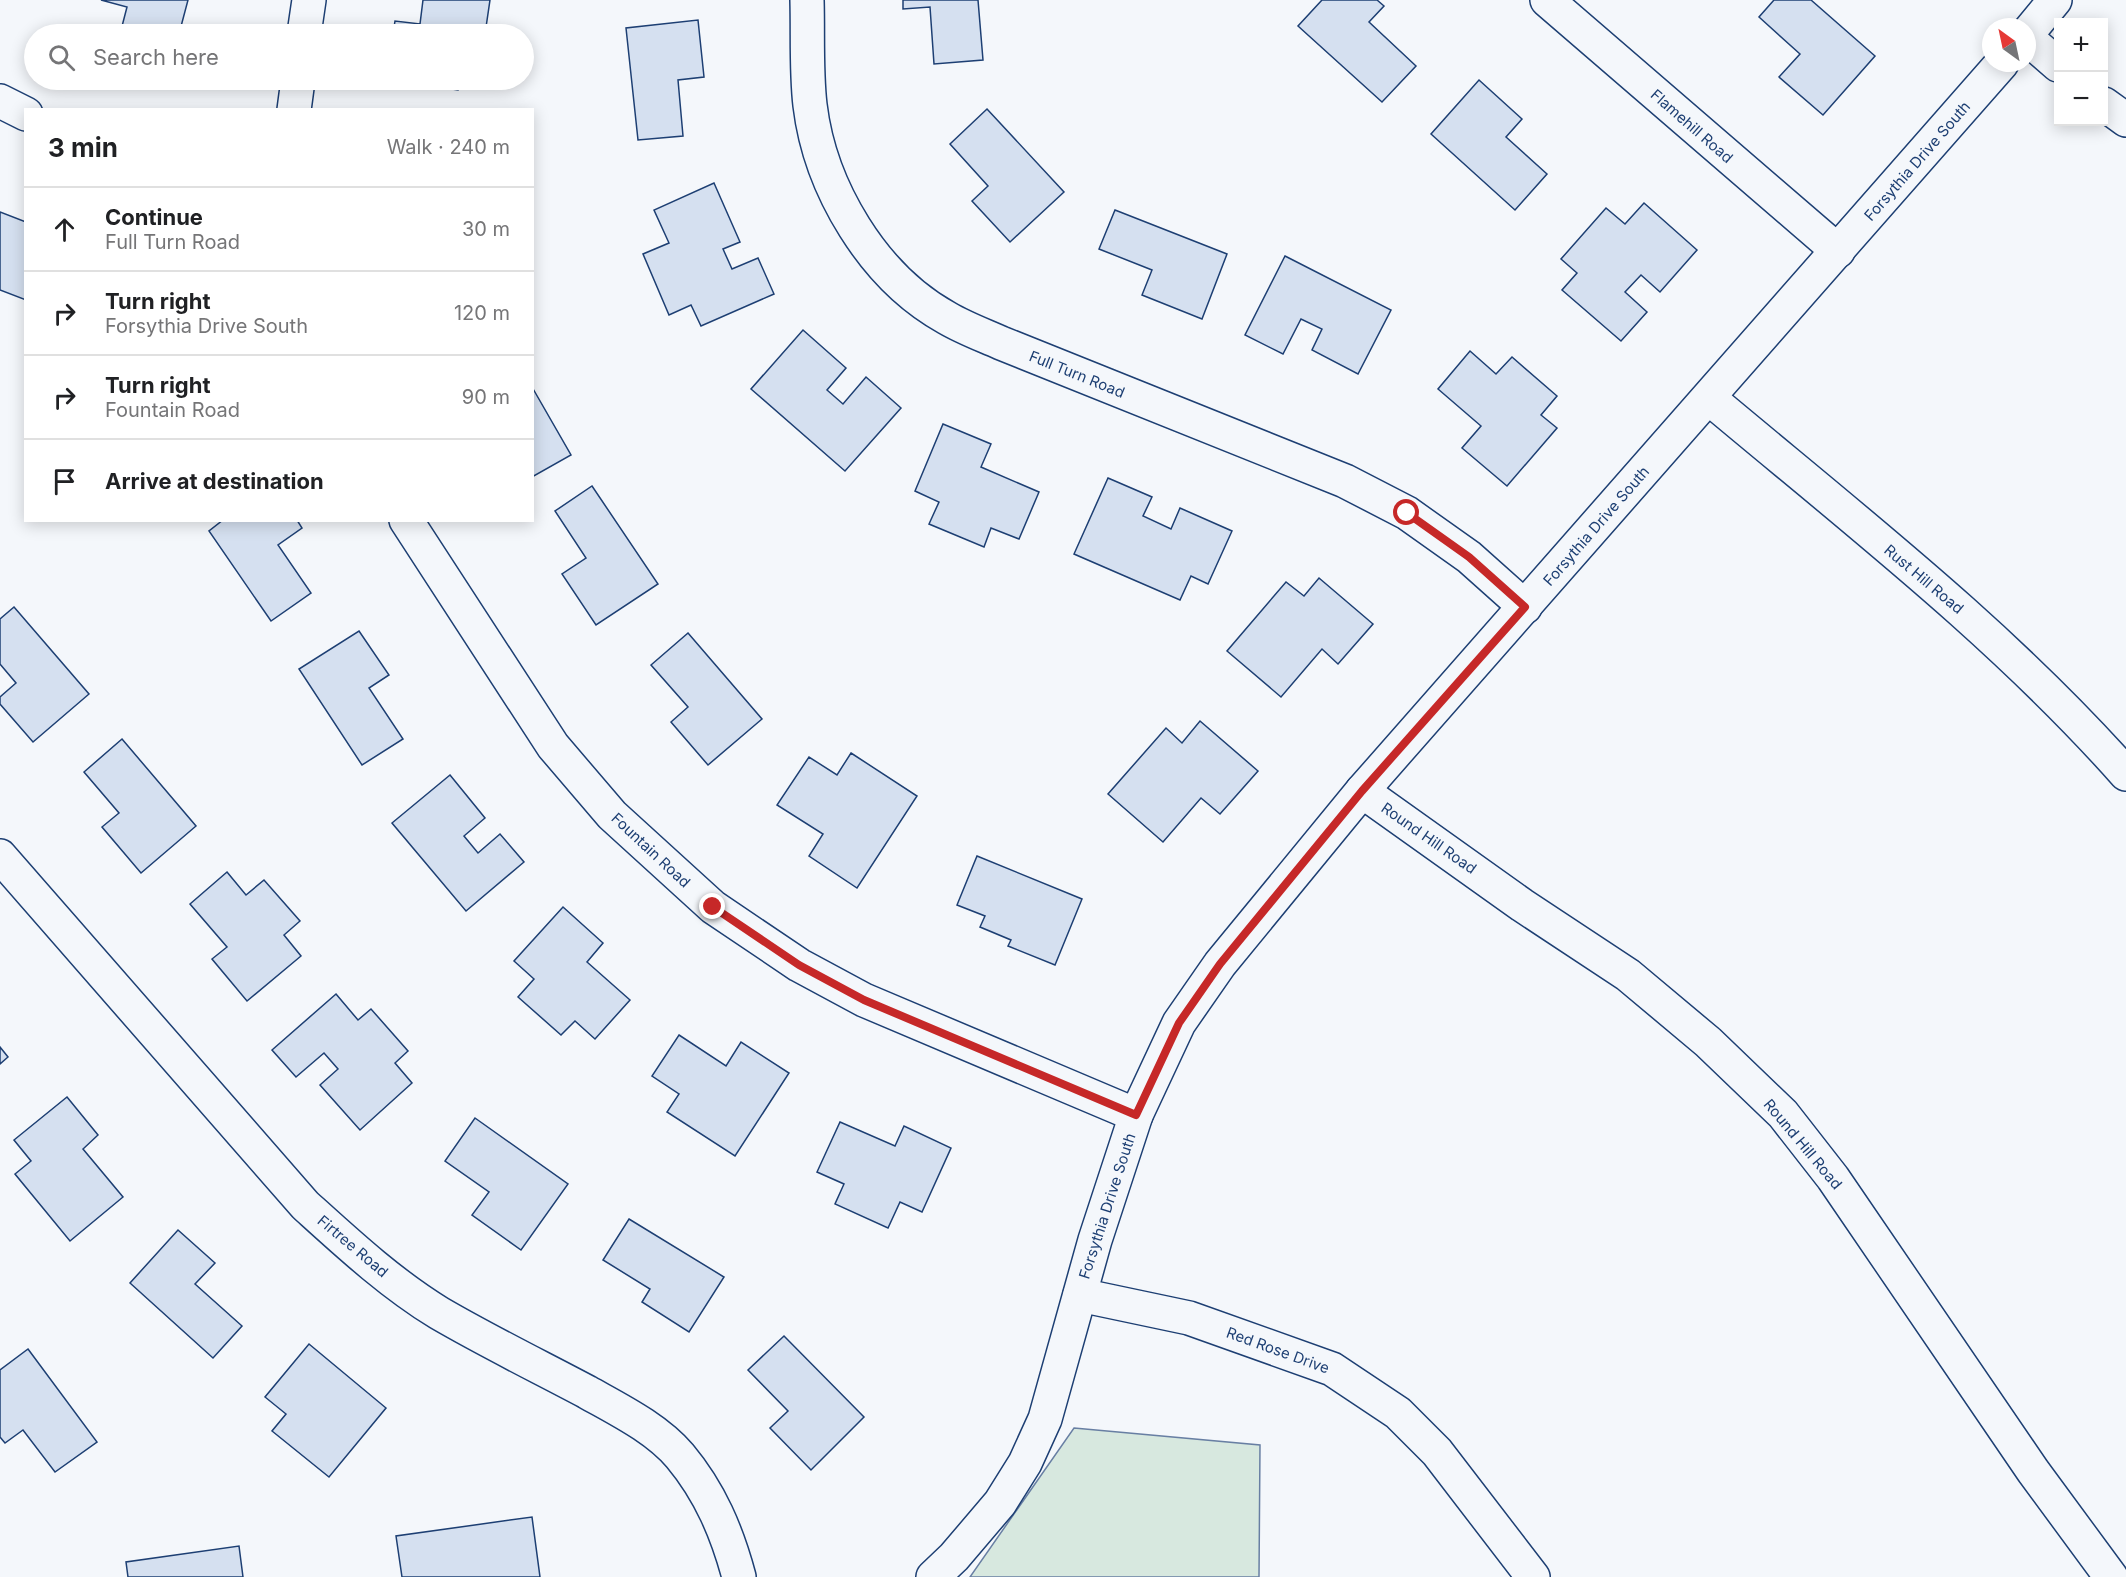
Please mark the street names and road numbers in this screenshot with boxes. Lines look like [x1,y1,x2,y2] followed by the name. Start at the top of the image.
[1647,85,1737,167] street label: Flamehill Road
[1860,97,1974,225] street label: Forsythia Drive South
[1026,346,1128,402] street label: Full Turn Road
[1539,462,1653,590] street label: Forsythia Drive South
[1880,540,1968,618] street label: Rust Hill Road
[1378,798,1480,878] street label: Round Hill Road
[607,809,695,891] street label: Fountain Road
[1760,1095,1846,1193] street label: Round Hill Road
[1074,1131,1140,1281] street label: Forsythia Drive South
[314,1211,392,1281] street label: Firtree Road
[1224,1323,1332,1377] street label: Red Rose Drive

